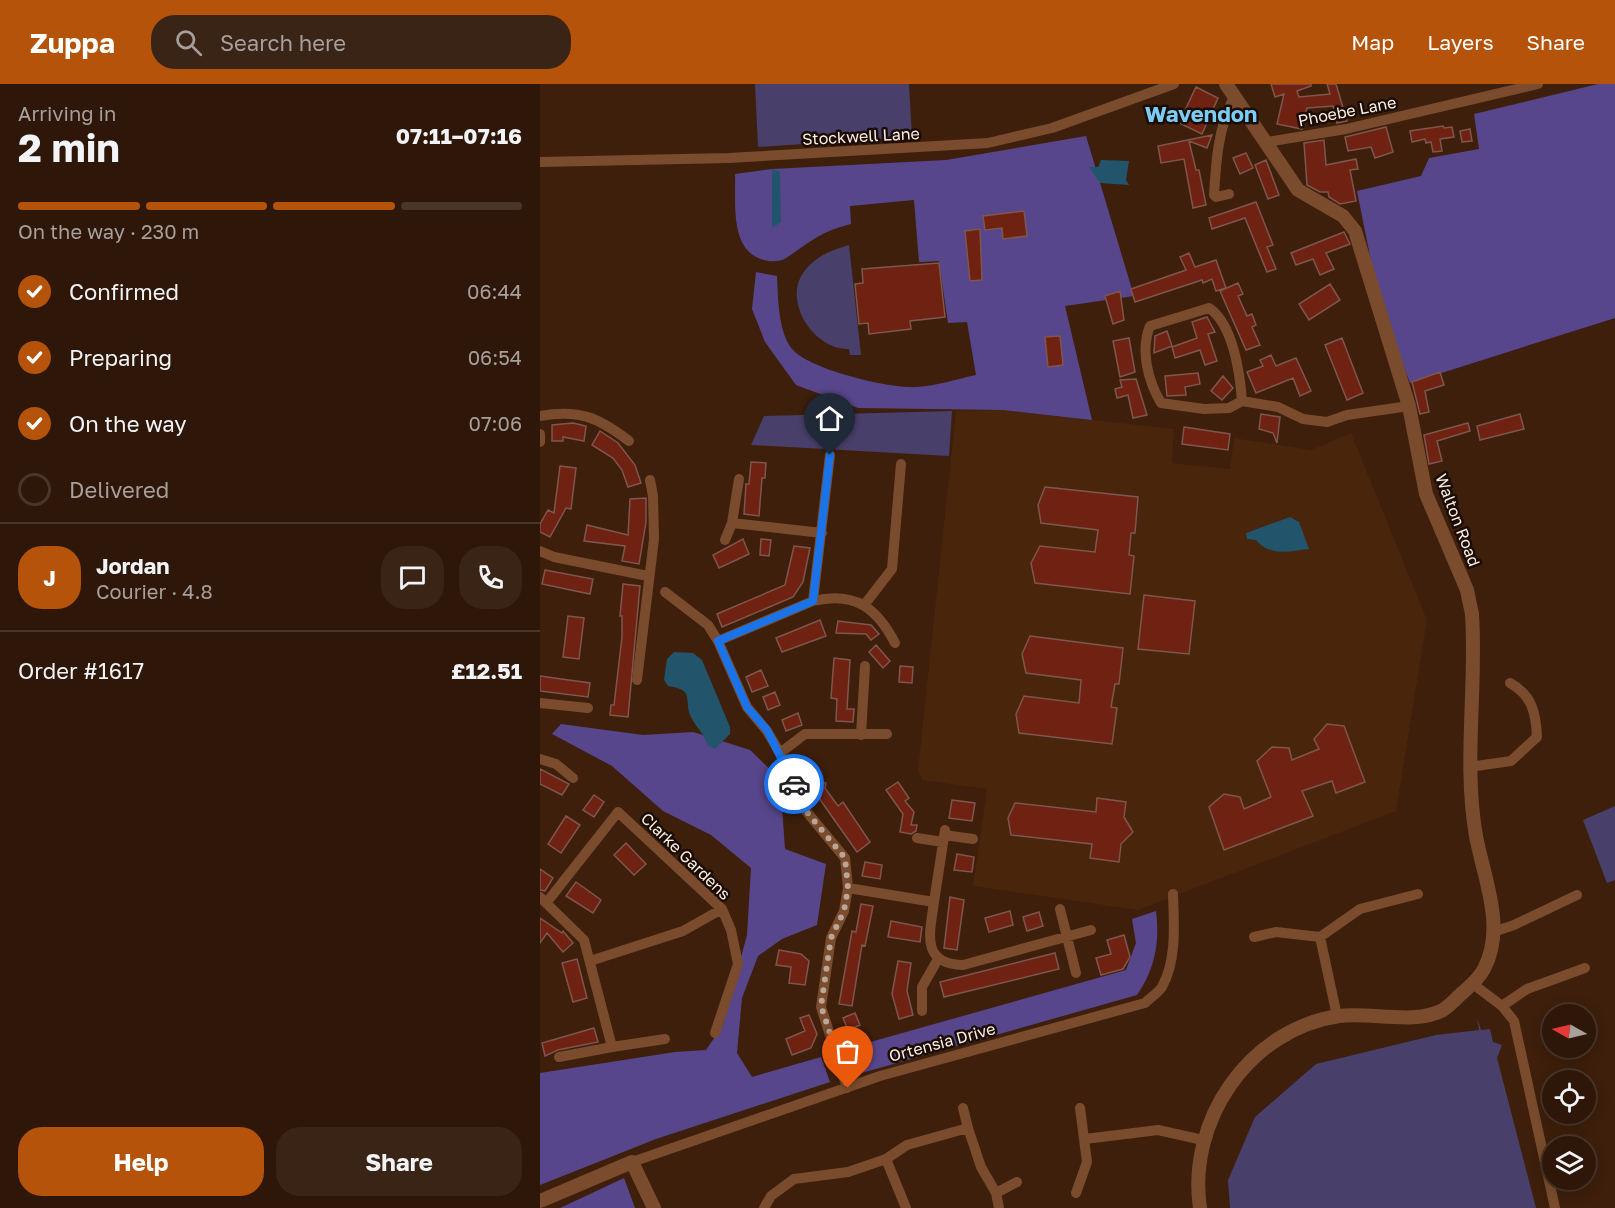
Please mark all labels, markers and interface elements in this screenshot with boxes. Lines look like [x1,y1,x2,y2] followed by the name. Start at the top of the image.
[151,15,571,69] search box
[30,26,115,59] text: Zuppa
[172,26,205,59] icon: search
[220,29,346,56] text: Search here
[1351,29,1394,55] text: Map
[1427,29,1494,55] text: Layers
[1527,29,1585,55] text: Share
[1296,92,1398,130] street label: Phoebe Lane
[1145,100,1257,127] district label: Wavendon
[18,101,116,125] text: Arriving in
[396,122,522,149] text: 07:11–07:16
[802,123,920,149] street label: Stockwell Lane
[18,124,120,171] text: 2 min
[18,219,199,243] text: On the way · 230 m
[18,275,51,308] icon: check
[69,278,179,305] text: Confirmed
[467,279,522,303] text: 06:44
[18,341,51,374] icon: check
[69,344,172,371] text: Preparing
[468,345,522,369] text: 06:54
[804,393,855,455] pin
[813,402,846,435] icon: home
[18,407,51,440] icon: check
[69,410,187,437] text: On the way
[469,411,522,435] text: 07:06
[1431,471,1485,569] street label: Walton Road
[69,476,169,503] text: Delivered
[381,546,444,609] button: chat
[459,546,522,609] button: phone
[96,552,170,579] text: Jordan
[43,564,56,591] text: J
[96,579,213,603] text: Courier · 4.8
[18,657,144,684] text: Order #1617
[451,657,522,684] text: £12.51
[764,754,824,814] courier
[778,768,811,801] icon: car
[637,808,735,904] street label: Clarke Gardens
[1542,1004,1596,1058] north arrow
[1542,1004,1596,1190] map controls
[887,1018,997,1066] street label: Ortensia Drive
[822,1026,873,1088] pin
[831,1035,864,1068] icon: bag
[1542,1070,1596,1124] button: locate
[18,1127,264,1196] button: Help
[276,1127,522,1196] button: Share
[1542,1136,1596,1190] button: layers

